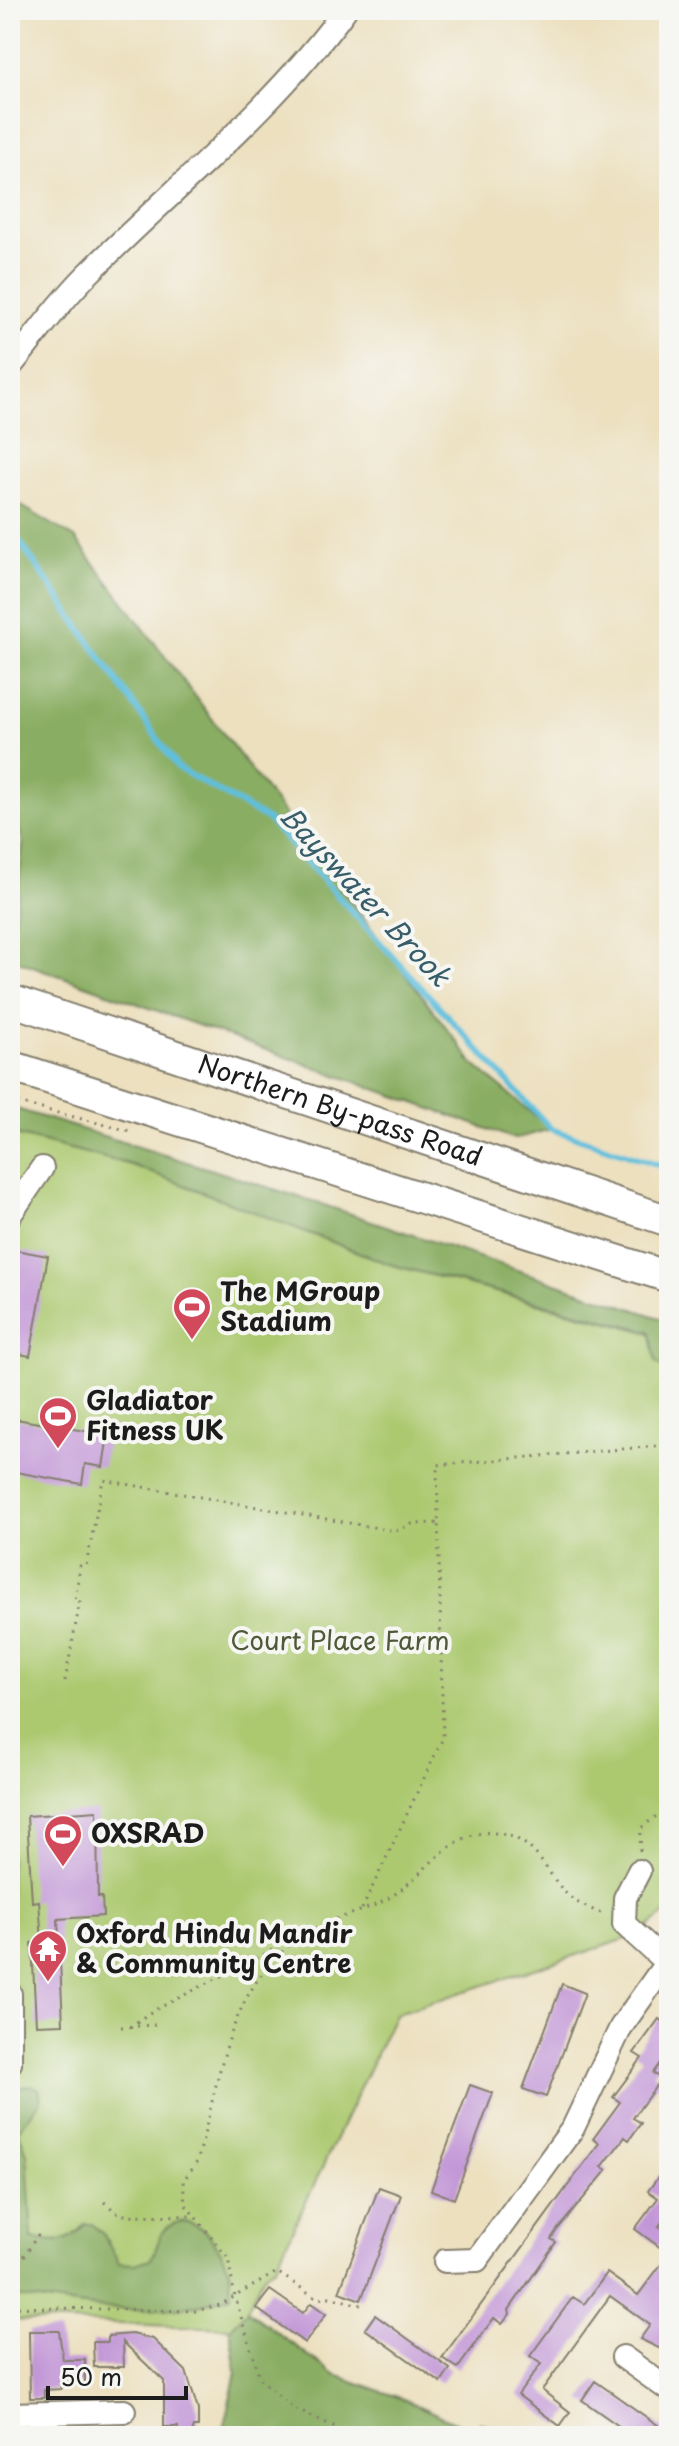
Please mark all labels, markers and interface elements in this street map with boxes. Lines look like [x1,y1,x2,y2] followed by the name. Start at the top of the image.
[271,795,462,996] water label: Bayswater Brook
[193,1043,488,1175] street label: Northern By-pass Road
[220,1271,380,1340] place label: The MGroup Stadium
[171,1286,213,1341] sports icon: The MGroup Stadium
[86,1380,224,1449] place label: Gladiator Fitness UK
[37,1395,79,1450] sports icon: Gladiator Fitness UK
[230,1620,450,1659] park label: Court Place Farm
[42,1813,84,1868] sports icon: OXSRAD
[91,1813,204,1852] place label: OXSRAD
[76,1913,353,1982] place label: Oxford Hindu Mandir & Community Centre
[27,1928,69,1983] temple icon: Oxford Hindu Mandir & Community Centre
[48,2350,186,2400] scale bar
[60,2358,122,2394] text: 50 m

